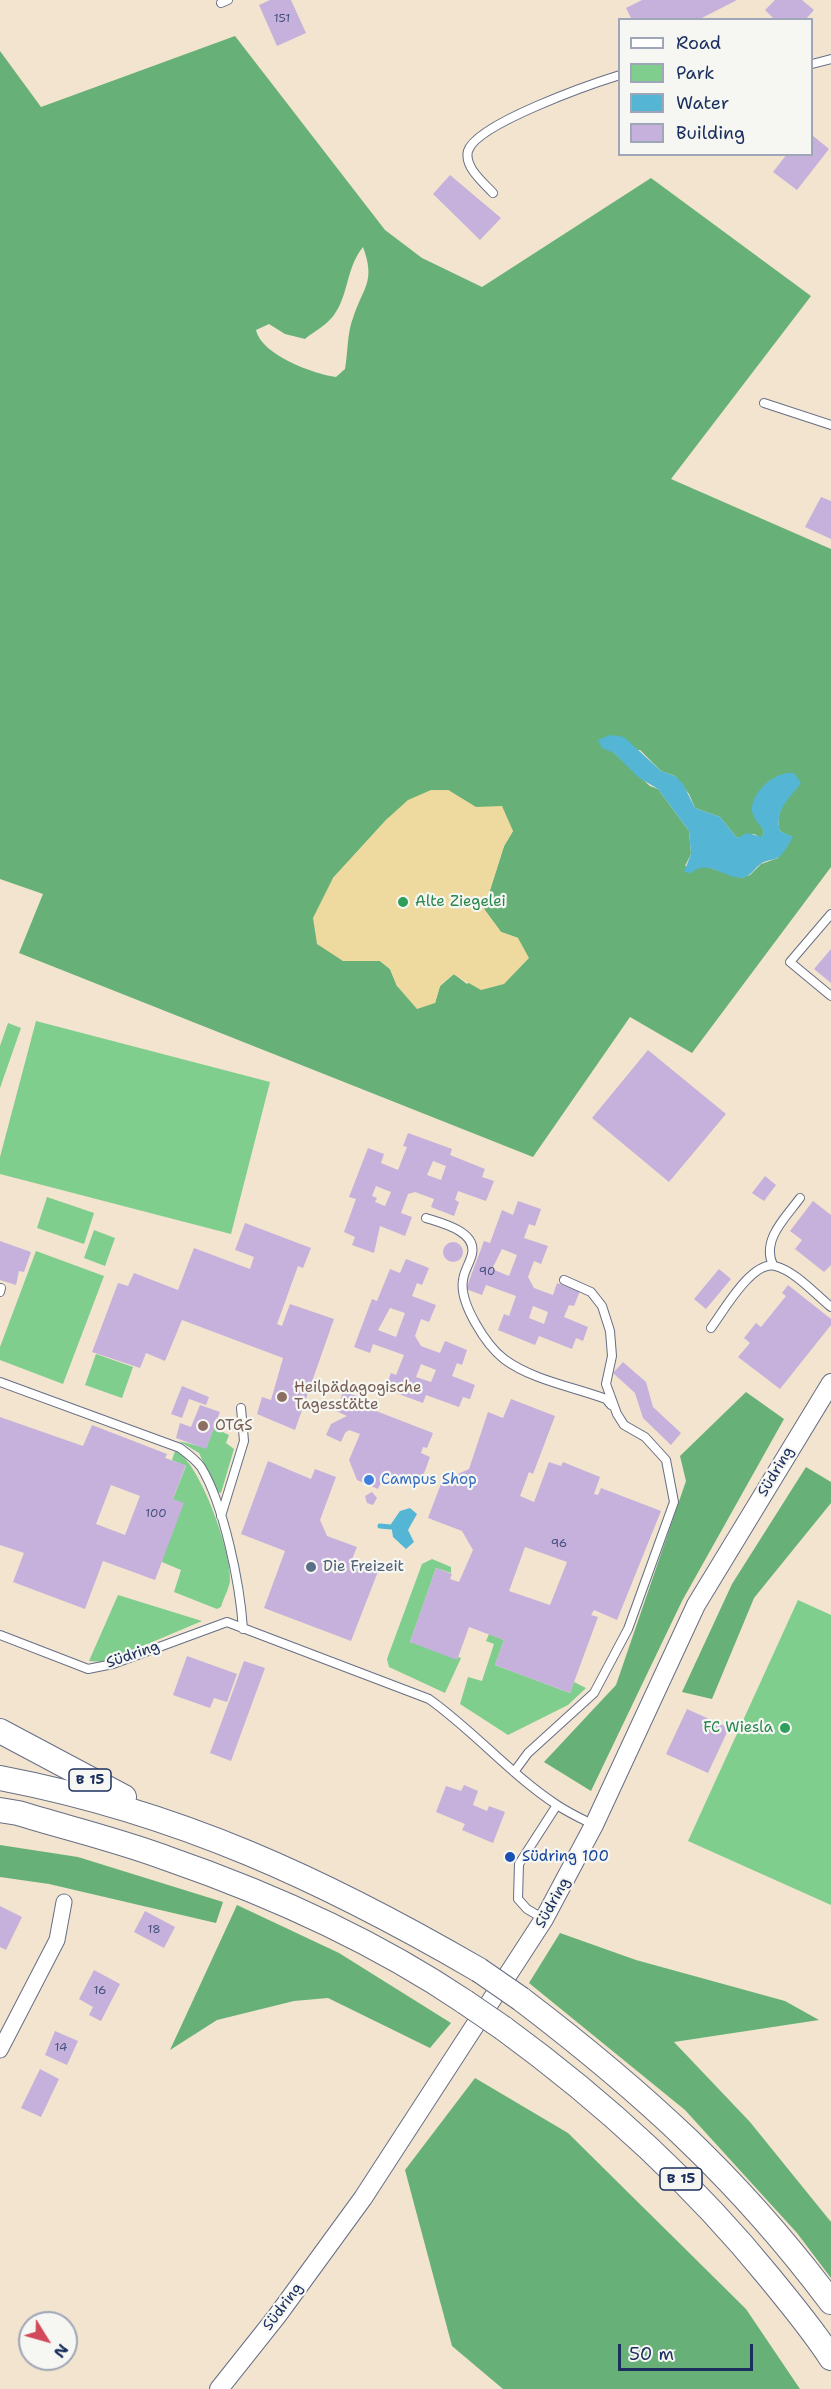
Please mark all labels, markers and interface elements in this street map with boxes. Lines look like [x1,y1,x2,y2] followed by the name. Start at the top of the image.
[274,12,290,26] house number: 151
[618,18,813,156] legend
[676,31,721,55] text: Road
[676,61,715,85] text: Park
[676,91,729,115] text: Water
[676,121,745,145] text: Building
[415,893,506,911] place label: Alte Ziegelei
[396,895,410,909] marker: Alte Ziegelei
[479,1265,495,1279] house number: 90
[294,1379,421,1414] place label: Heilpädagogische Tagesstätte
[275,1390,289,1404] marker: Heilpädagogische Tagesstätte
[215,1417,253,1435] place label: OTGS
[196,1419,210,1433] marker: OTGS
[754,1444,798,1500] street label: Südring
[381,1471,477,1489] place label: Campus Shop
[362,1473,376,1487] marker: Campus Shop
[145,1507,167,1521] house number: 100
[551,1537,567,1551] house number: 96
[323,1558,404,1576] place label: Die Freizeit
[304,1560,318,1574] marker: Die Freizeit
[104,1638,162,1672] street label: Südring
[703,1719,773,1737] place label: FC Wiesla
[778,1721,792,1735] marker: FC Wiesla
[69,1769,111,1791] road number: B 15
[522,1848,609,1866] place label: Südring 100
[503,1850,517,1864] marker: Südring 100
[532,1875,574,1931] street label: Südring
[147,1923,161,1937] house number: 18
[93,1984,107,1998] house number: 16
[55,2041,67,2055] house number: 14
[660,2168,702,2190] road number: B 15
[259,2280,307,2334] street label: Südring
[18,2311,78,2371] north arrow
[621,2332,756,2370] scale bar
[49,2340,73,2362] text: N
[629,2342,674,2366] text: 50 m

